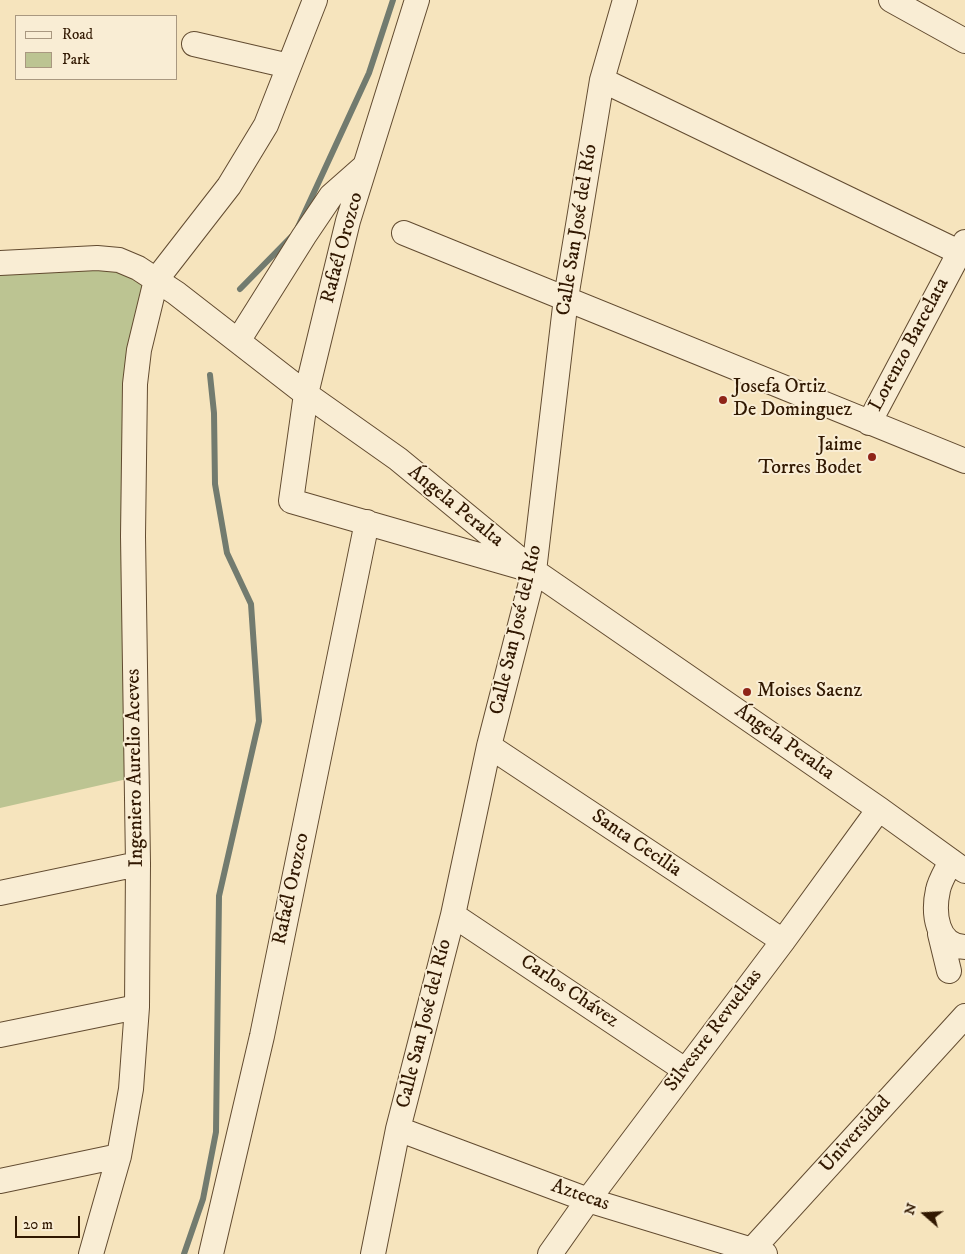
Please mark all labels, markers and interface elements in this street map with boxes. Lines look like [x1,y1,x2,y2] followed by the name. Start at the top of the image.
[15,15,178,80] legend
[62,25,93,44] text: Road
[62,50,90,69] text: Park
[553,143,603,317] street label: Calle San José del Río
[317,190,369,306] street label: Rafaél Orozco
[865,274,955,416] street label: Lorenzo Barcelata
[733,376,852,423] place label: Josefa Ortiz De Dominguez
[717,394,729,406] marker: Josefa Ortiz De Dominguez
[758,434,862,481] place label: Jaime Torres Bodet
[866,451,878,463] marker: Jaime Torres Bodet
[402,461,508,553] street label: Ángela Peralta
[486,543,548,717] street label: Calle San José del Río
[122,668,150,868] street label: Ingeniero Aurelio Aceves
[757,680,862,704] place label: Moises Saenz
[741,686,753,698] marker: Moises Saenz
[729,700,839,786] street label: Ángela Peralta
[586,805,686,883] street label: Santa Cecilia
[268,831,316,947] street label: Rafaél Orozco
[392,937,458,1111] street label: Calle San José del Río
[515,950,623,1034] street label: Carlos Chávez
[660,965,768,1097] street label: Silvestre Revueltas
[815,1092,897,1178] street label: Universidad
[548,1175,612,1217] street label: Aztecas
[900,1189,950,1239] north arrow
[900,1201,921,1217] text: N
[18,1206,82,1238] scale bar
[23,1215,53,1234] text: 20 m

